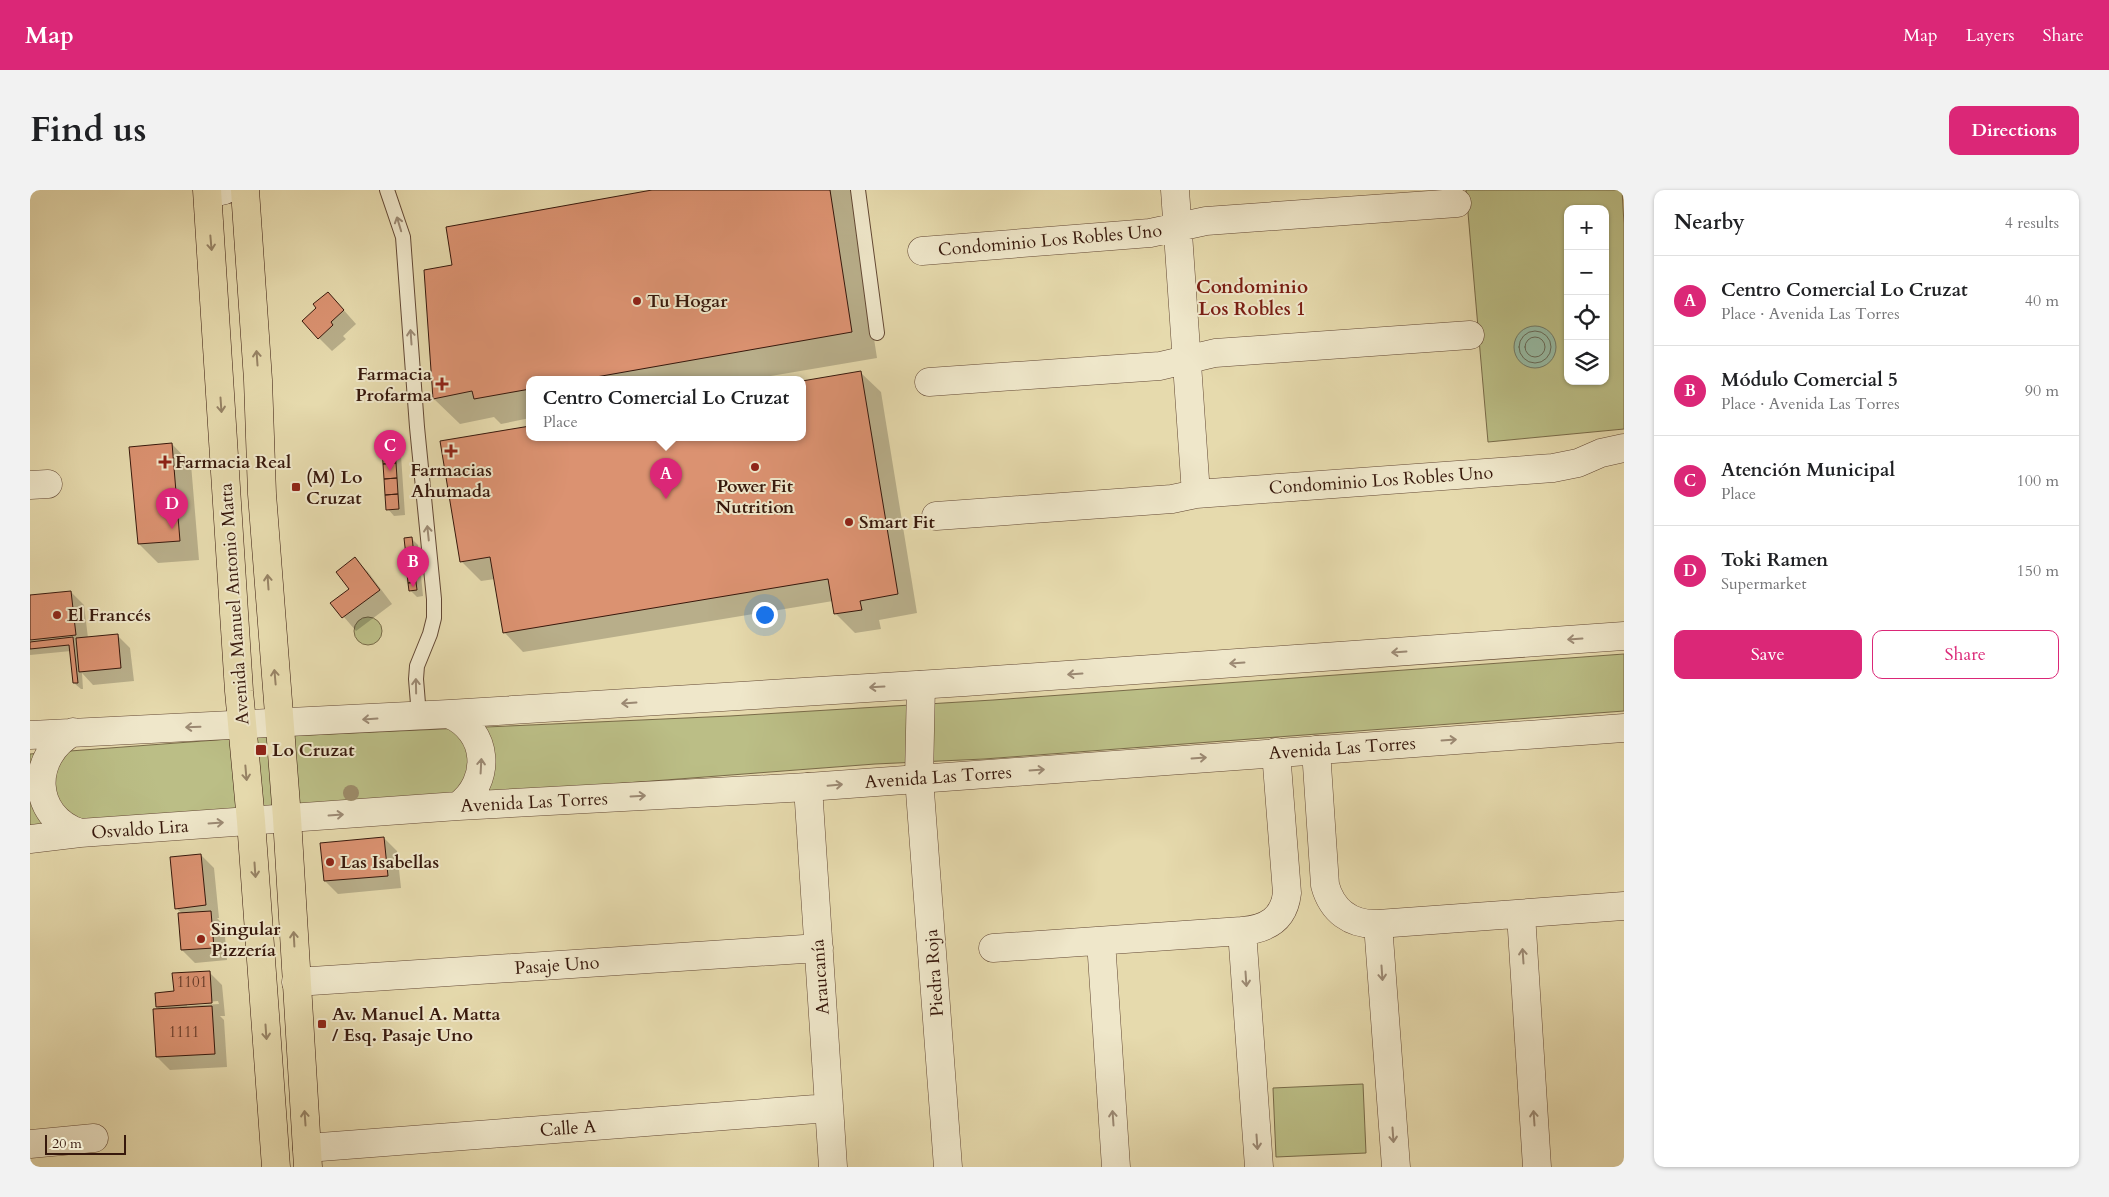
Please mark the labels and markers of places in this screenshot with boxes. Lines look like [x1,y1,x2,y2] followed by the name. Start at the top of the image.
[647,289,728,314] place label: Tu Hogar
[631,295,643,307] marker: Tu Hogar
[355,362,432,408] place label: Farmacia Profarma
[436,378,448,390] marker: Farmacia Profarma
[374,430,406,471] pin: C
[445,445,457,457] marker: Farmacias Ahumada
[175,450,291,475] place label: Farmacia Real
[159,456,171,468] marker: Farmacia Real
[410,458,492,504] place label: Farmacias Ahumada
[650,458,682,499] pin: A
[749,461,761,473] marker: Power Fit Nutrition
[306,465,362,511] place label: (M) Lo Cruzat
[716,474,795,520] place label: Power Fit Nutrition
[290,481,302,493] marker: (M) Lo Cruzat
[156,488,188,529] pin: D
[859,510,935,535] place label: Smart Fit
[843,516,855,528] marker: Smart Fit
[397,546,429,587] pin: B
[67,603,151,628] place label: El Francés
[51,609,63,621] marker: El Francés
[272,738,355,763] place label: Lo Cruzat
[254,743,268,757] marker: Lo Cruzat
[340,850,439,875] place label: Las Isabellas
[324,856,336,868] marker: Las Isabellas
[211,917,281,963] place label: Singular Pizzería
[195,933,207,945] marker: Singular Pizzería
[332,1002,500,1048] place label: Av. Manuel A. Matta / Esq. Pasaje Uno
[316,1018,328,1030] marker: Av. Manuel A. Matta / Esq. Pasaje Uno

